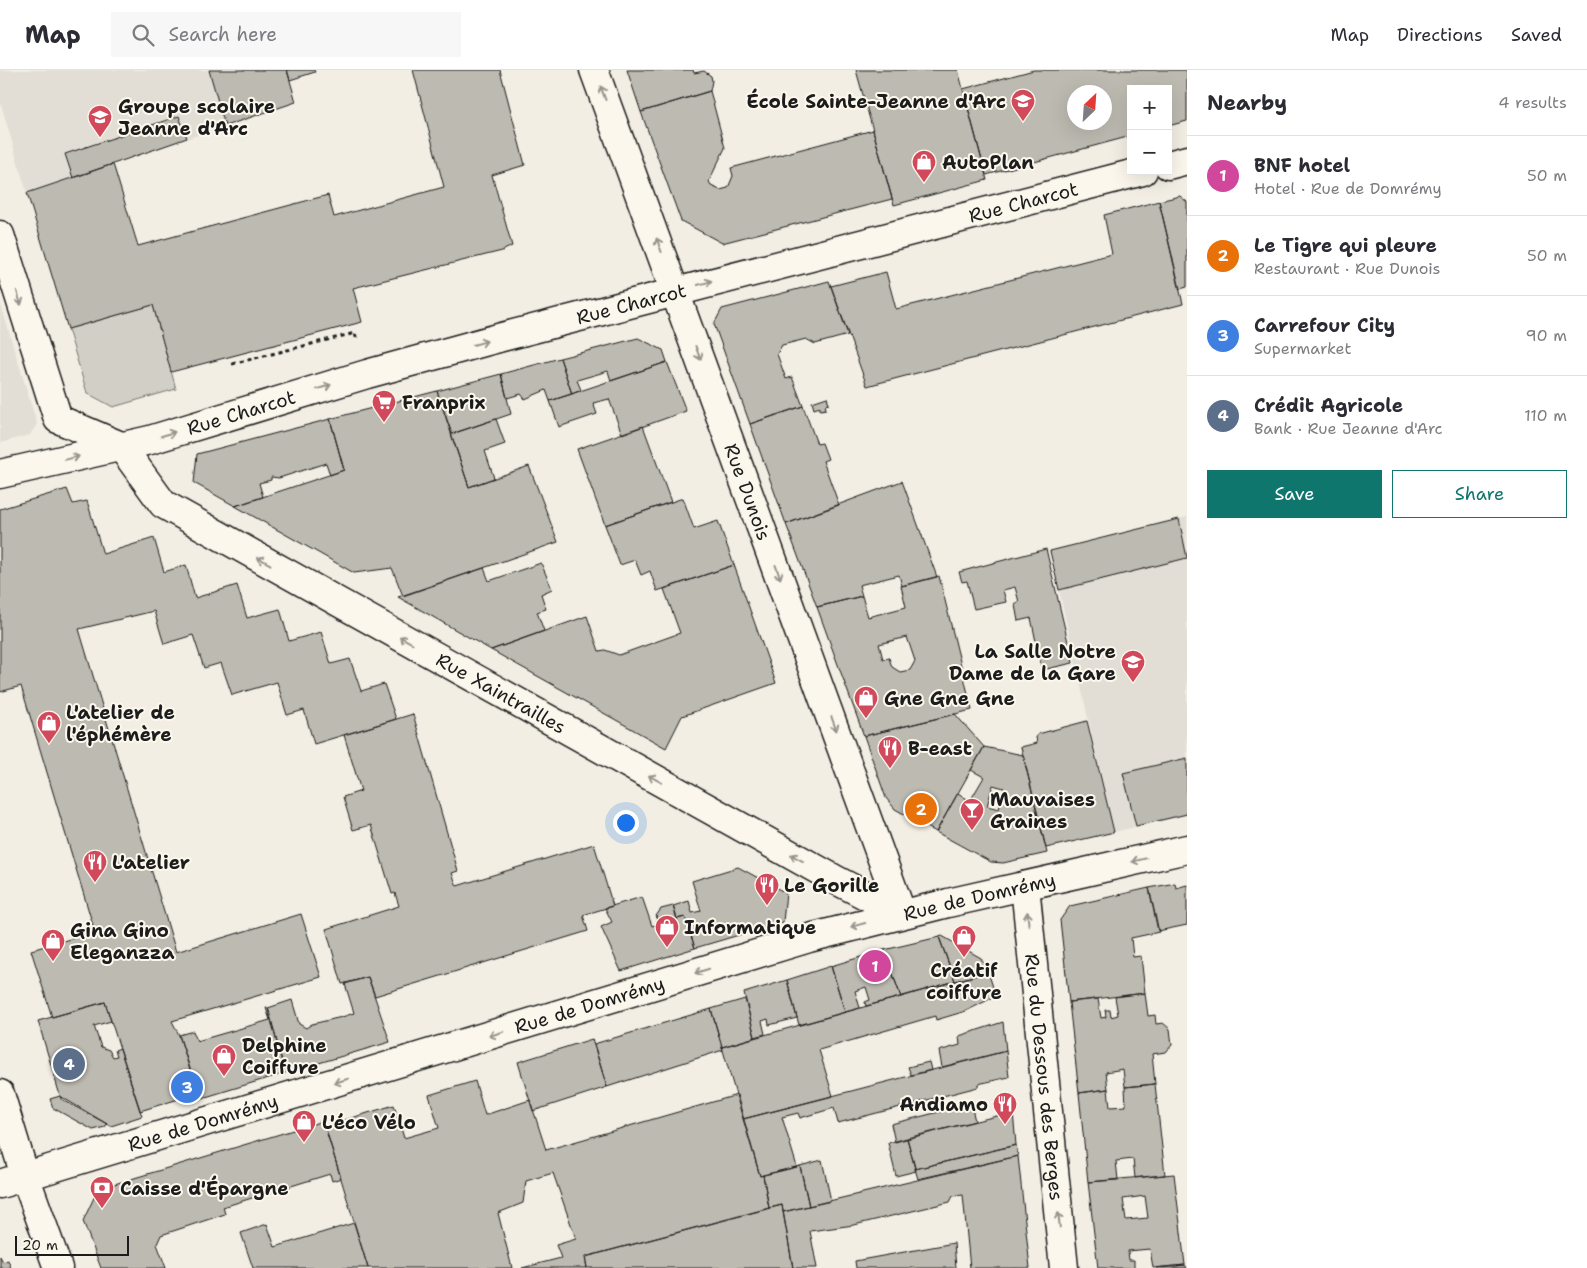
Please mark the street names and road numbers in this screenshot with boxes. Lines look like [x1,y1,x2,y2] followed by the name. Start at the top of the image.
[966,176,1081,228] street label: Rue Charcot
[574,277,689,330] street label: Rue Charcot
[184,384,298,441] street label: Rue Charcot
[719,440,777,544] street label: Rue Dunois
[432,647,571,739] street label: Rue Xaintrailles
[901,867,1058,926] street label: Rue de Domrémy
[1019,952,1070,1202] street label: Rue du Dessous des Berges
[511,970,667,1039] street label: Rue de Domrémy
[125,1088,281,1157] street label: Rue de Domrémy

